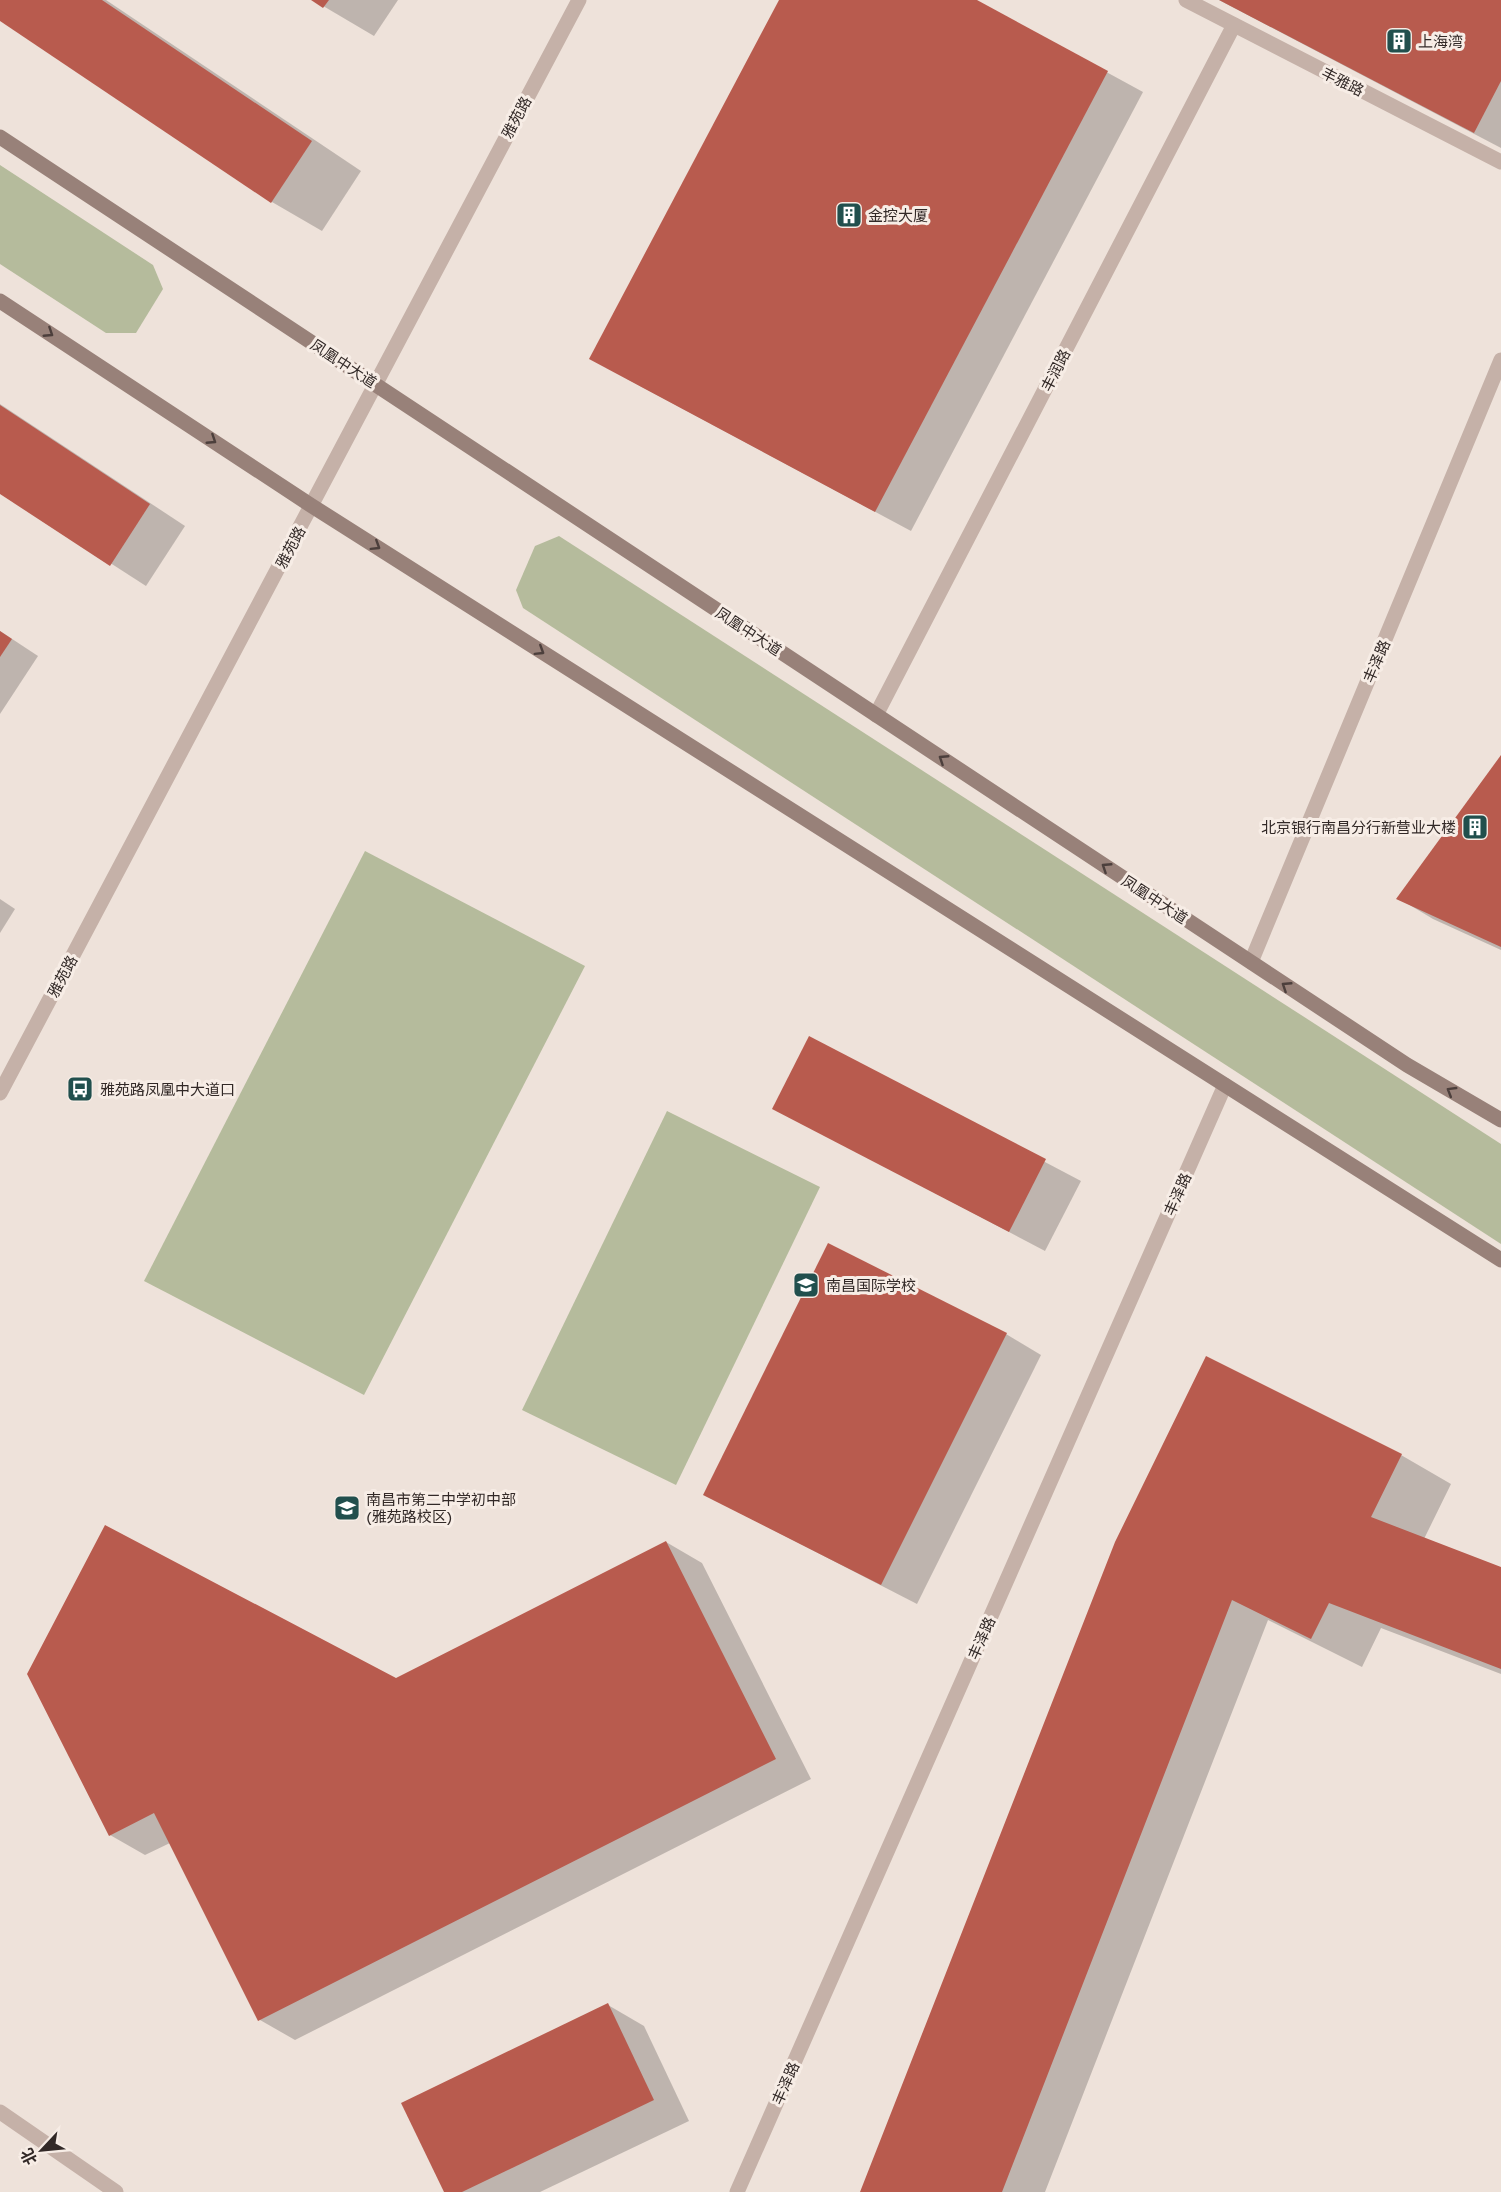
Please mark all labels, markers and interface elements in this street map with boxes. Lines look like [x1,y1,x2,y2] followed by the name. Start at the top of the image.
[1384,26,1414,56] building icon: 上海湾
[1418,32,1463,50] place label: 上海湾
[1319,63,1367,99] street label: 丰雅路
[497,93,535,141] street label: 雅苑路
[834,200,864,230] building icon: 金控大厦
[868,206,928,224] place label: 金控大厦
[43,326,53,338] one-way arrow
[308,335,380,391] street label: 凤凰中大道
[1037,346,1073,394] street label: 丰润路
[206,433,216,445] one-way arrow
[271,523,309,571] street label: 雅苑路
[370,539,380,551] one-way arrow
[713,603,785,659] street label: 凤凰中大道
[1359,637,1393,685] street label: 丰泽路
[534,643,545,654] one-way arrow
[939,755,950,766] one-way arrow
[1460,812,1490,842] building icon: 北京银行南昌分行新营业大楼
[1261,818,1456,836] place label: 北京银行南昌分行新营业大楼
[1102,862,1112,874] one-way arrow
[1119,871,1191,927] street label: 凤凰中大道
[43,952,81,1000] street label: 雅苑路
[1282,982,1293,993] one-way arrow
[65,1074,95,1104] bus stop icon: 雅苑路凤凰中大道口
[100,1080,235,1098] place label: 雅苑路凤凰中大道口
[1447,1086,1457,1098] one-way arrow
[1160,1170,1194,1218] street label: 丰泽路
[791,1270,821,1300] school or university icon: 南昌国际学校
[826,1276,916,1294] place label: 南昌国际学校
[366,1490,516,1525] place label: 南昌市第二中学初中部 (雅苑路校区)
[332,1493,362,1523] school or university icon: 南昌市第二中学初中部 (雅苑路校区)
[964,1614,998,1662] street label: 丰泽路
[768,2059,802,2107] street label: 丰泽路
[12,2120,72,2180] north arrow
[16,2145,41,2168] text: 北

